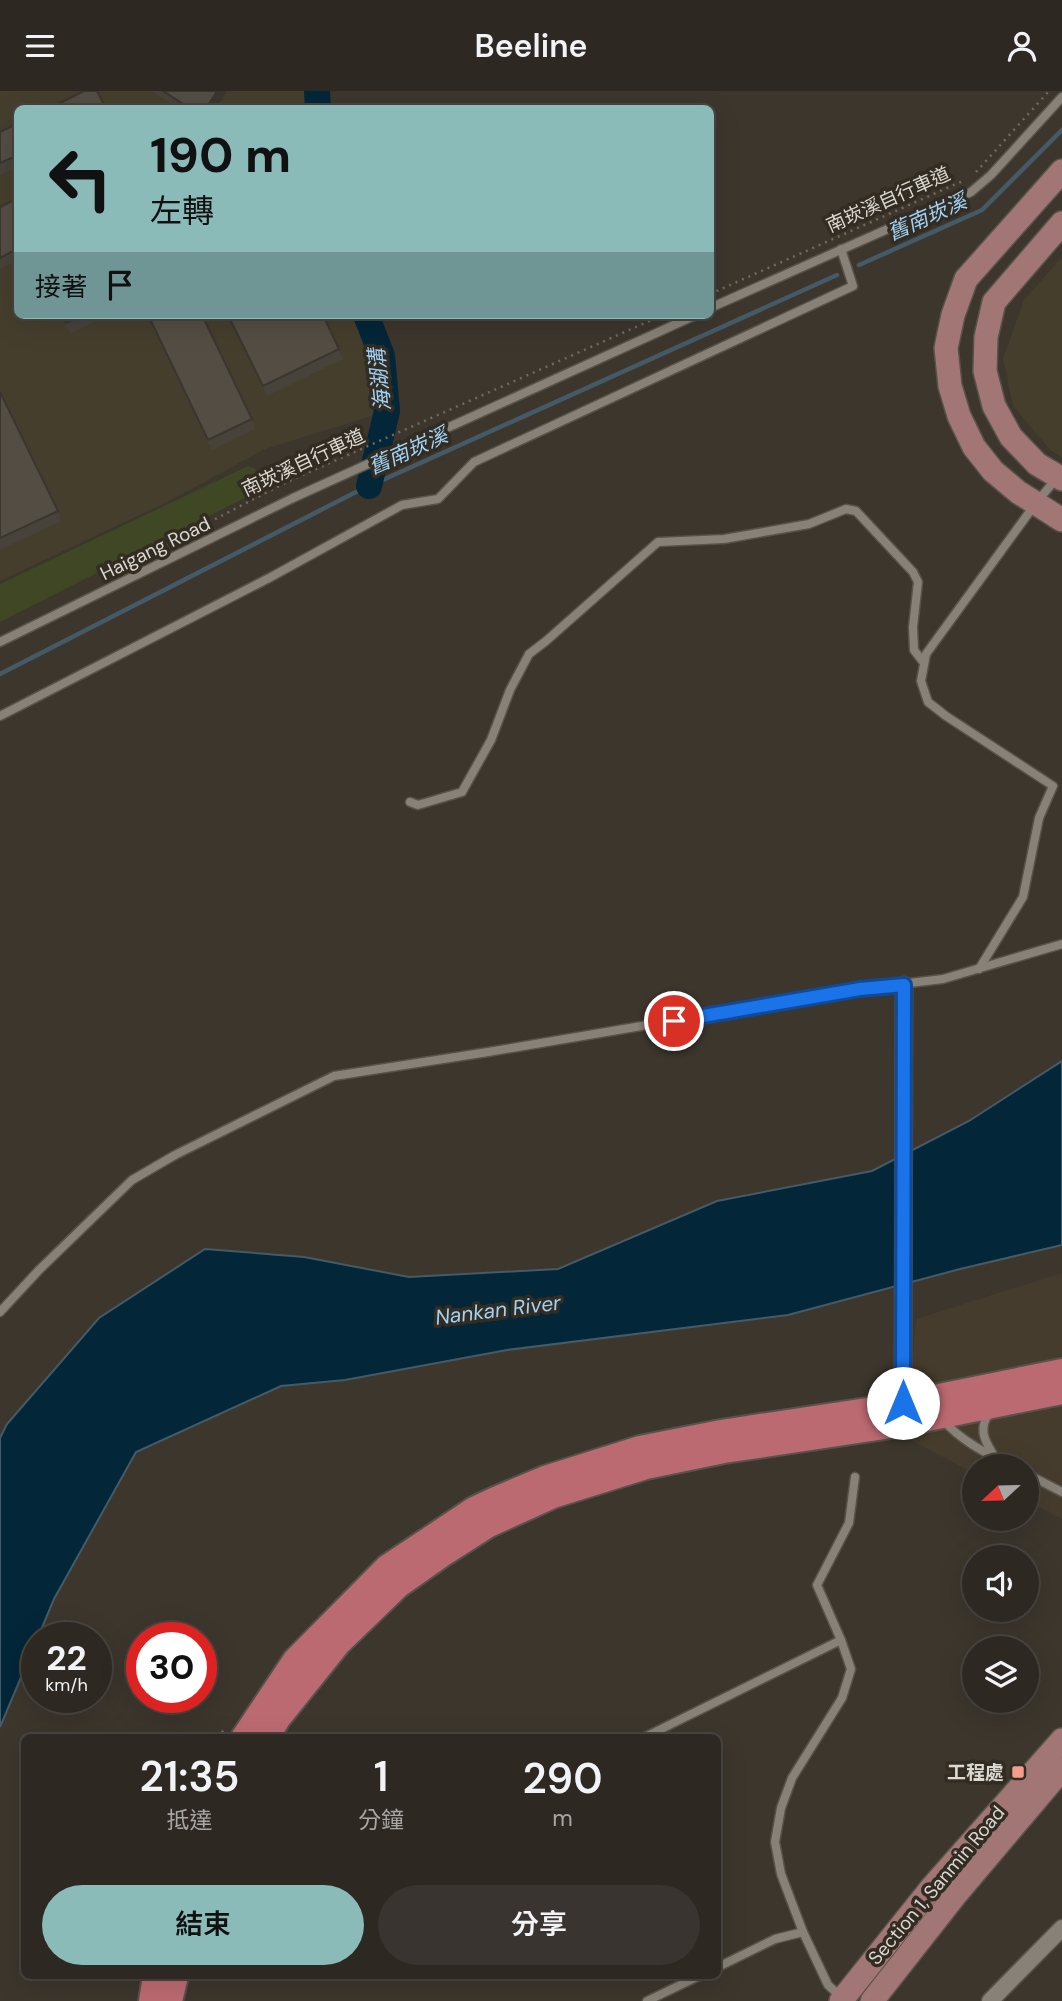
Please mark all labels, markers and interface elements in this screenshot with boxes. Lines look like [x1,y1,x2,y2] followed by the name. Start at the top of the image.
[475,25,587,67] text: Beeline
[21,27,59,65] icon: menu
[1003,27,1041,65] icon: person
[150,123,291,187] text: 190 m
[35,133,126,224] icon: left
[822,161,954,238] street label: 南崁溪自行車道
[883,186,974,247] water label: 舊南崁溪
[150,190,214,232] text: 左轉
[101,266,139,304] icon: arrive
[35,270,87,304] text: 接著
[362,344,397,413] water label: 海湖溝
[364,420,455,481] water label: 舊南崁溪
[238,423,369,502] street label: 南崁溪自行車道
[96,511,214,586] street label: Haigang Road
[644,991,704,1051] pin
[655,1002,693,1040] icon: arrive
[434,1288,564,1332] water label: Nankan River
[866,1366,940,1440] position arrow
[962,1454,1040,1531] north arrow
[962,1454,1039,1713] map controls
[962,1545,1039,1622] button: sound
[126,1622,217,1713] speed limit sign: 30
[46,1635,87,1681] text: 22
[962,1636,1039,1713] button: layers
[45,1673,88,1697] text: km/h
[140,1749,240,1804] text: 21:35
[374,1749,388,1804] text: 1
[523,1751,602,1806] text: 290
[947,1760,1004,1785] place label: 工程處
[1010,1764,1026,1780] marker: 工程處
[863,1801,1010,1970] street label: Section 1, Sanmin Road
[552,1803,573,1833] text: m
[167,1805,213,1835] text: 抵達
[358,1805,404,1835] text: 分鐘
[42,1885,364,1965] button: 結束
[378,1885,700,1965] button: 分享

